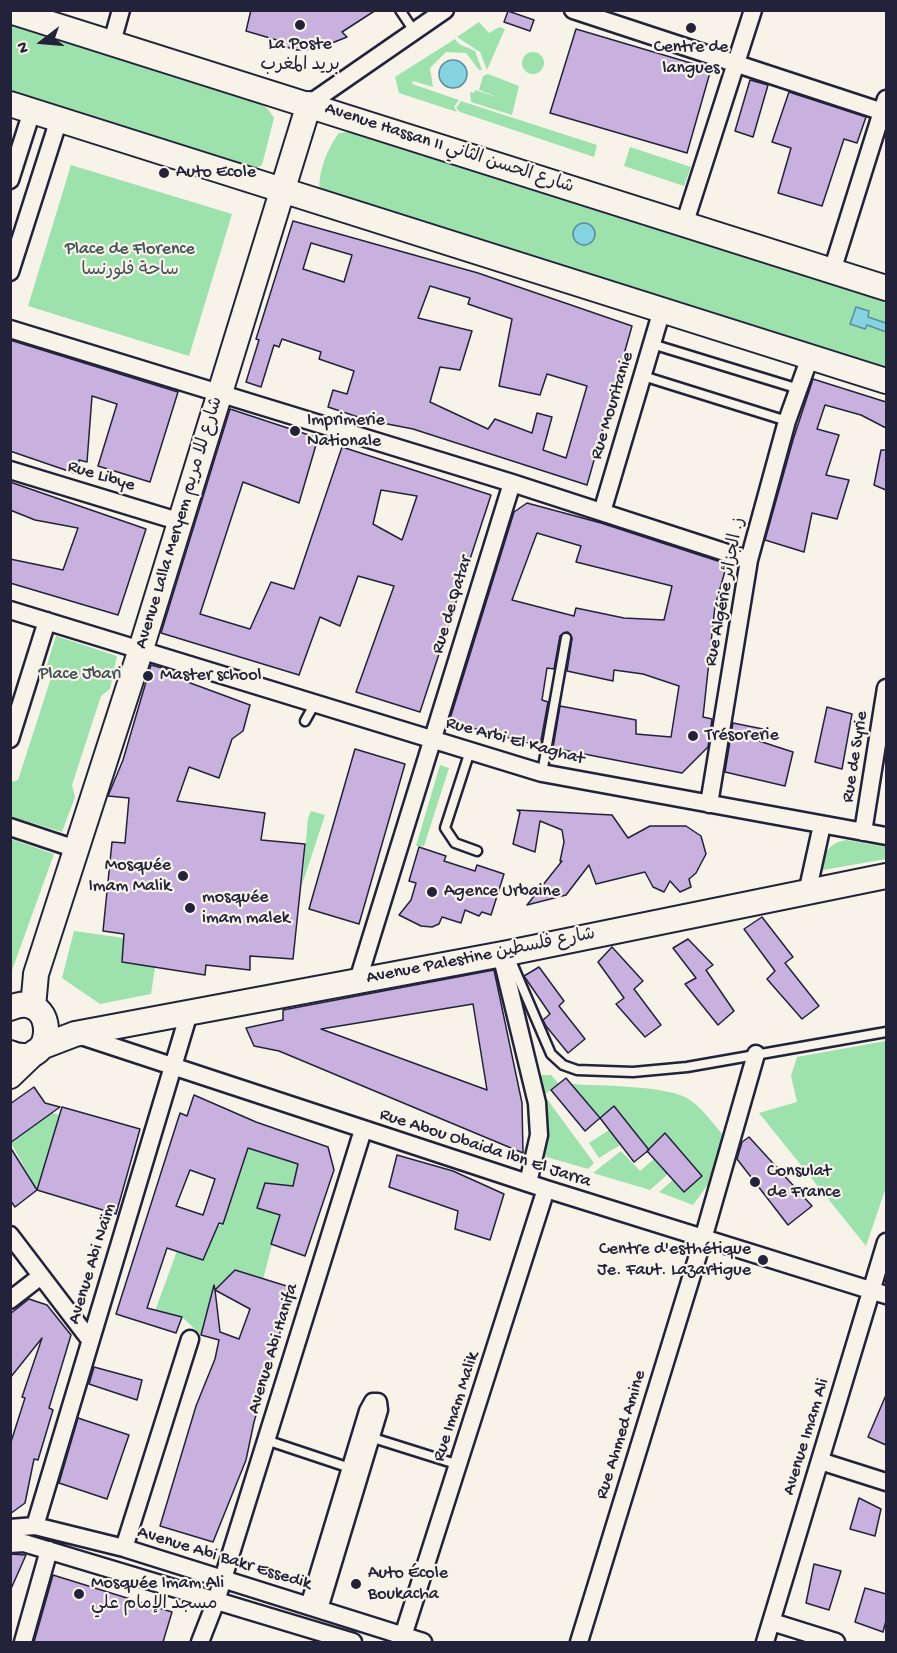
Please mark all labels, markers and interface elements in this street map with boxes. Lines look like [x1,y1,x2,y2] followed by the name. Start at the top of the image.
[12,12,72,72] north arrow
[293,18,307,32] marker: La Poste بريد المغرب
[684,21,698,35] marker: Centre de langues
[260,34,340,76] place label: La Poste بريد المغرب
[654,37,728,80] place label: Centre de langues
[14,39,35,55] text: N
[322,98,576,200] street label: Avenue Hassan II شارع الحسن الثاني
[176,162,256,184] place label: Auto Ecole
[157,166,171,180] marker: Auto Ecole
[65,239,195,282] park label: Place de Florence ساحة فلورنسا
[586,350,640,462] street label: Rue Mouritanie
[131,394,229,652] street label: Avenue Lalla Meryem شارع للا مريم
[307,410,385,452] place label: Imprimerie Nationale
[288,424,302,438] marker: Imprimerie Nationale
[65,457,137,497] street label: Rue Libye
[701,516,751,668] street label: Rue Algérie ز. الجزائر
[428,553,478,657] street label: Rue de Qatar
[39,664,121,686] park label: Place Jbari
[160,665,261,687] place label: Master school
[141,669,155,683] marker: Master school
[838,710,874,804] street label: Rue de Syrie
[443,713,587,771] street label: Rue Arbi El Kaghat
[705,725,779,747] place label: Trésorerie
[686,729,700,743] marker: Trésorerie
[88,855,171,898] place label: Mosquée Imam Malik
[176,869,190,883] marker: Mosquée Imam Malik
[444,881,560,903] place label: Agence Urbaine
[425,885,439,899] marker: Agence Urbaine
[202,887,290,930] place label: mosquée imam malek
[183,901,197,915] marker: mosquée imam malek
[365,924,597,990] street label: Avenue Palestine شارع فلسطين
[377,1105,593,1193] street label: Rue Abou Obaida Ibn El Jarra
[767,1161,841,1204] place label: Consulat de France
[748,1175,762,1189] marker: Consulat de France
[64,1201,122,1327] street label: Avenue Abi Naïm
[597,1239,751,1282] place label: Centre d'esthétique Je. Faut. Lazartigue
[756,1253,770,1267] marker: Centre d'esthétique Je. Faut. Lazartigue
[244,1281,304,1417] street label: Avenue Abi Hanifa
[429,1349,485,1465] street label: Rue Imam Malik
[592,1368,652,1502] street label: Rue Ahmed Amine
[779,1376,835,1498] street label: Avenue Imam Ali
[134,1522,314,1596] street label: Avenue Abi Bakr Essedik
[368,1563,448,1606] place label: Auto École Boukacha
[91,1573,224,1616] place label: Mosquée Imam Ali مسجد الإمام علي
[349,1577,363,1591] marker: Auto École Boukacha
[72,1587,86,1601] marker: Mosquée Imam Ali مسجد الإمام علي

